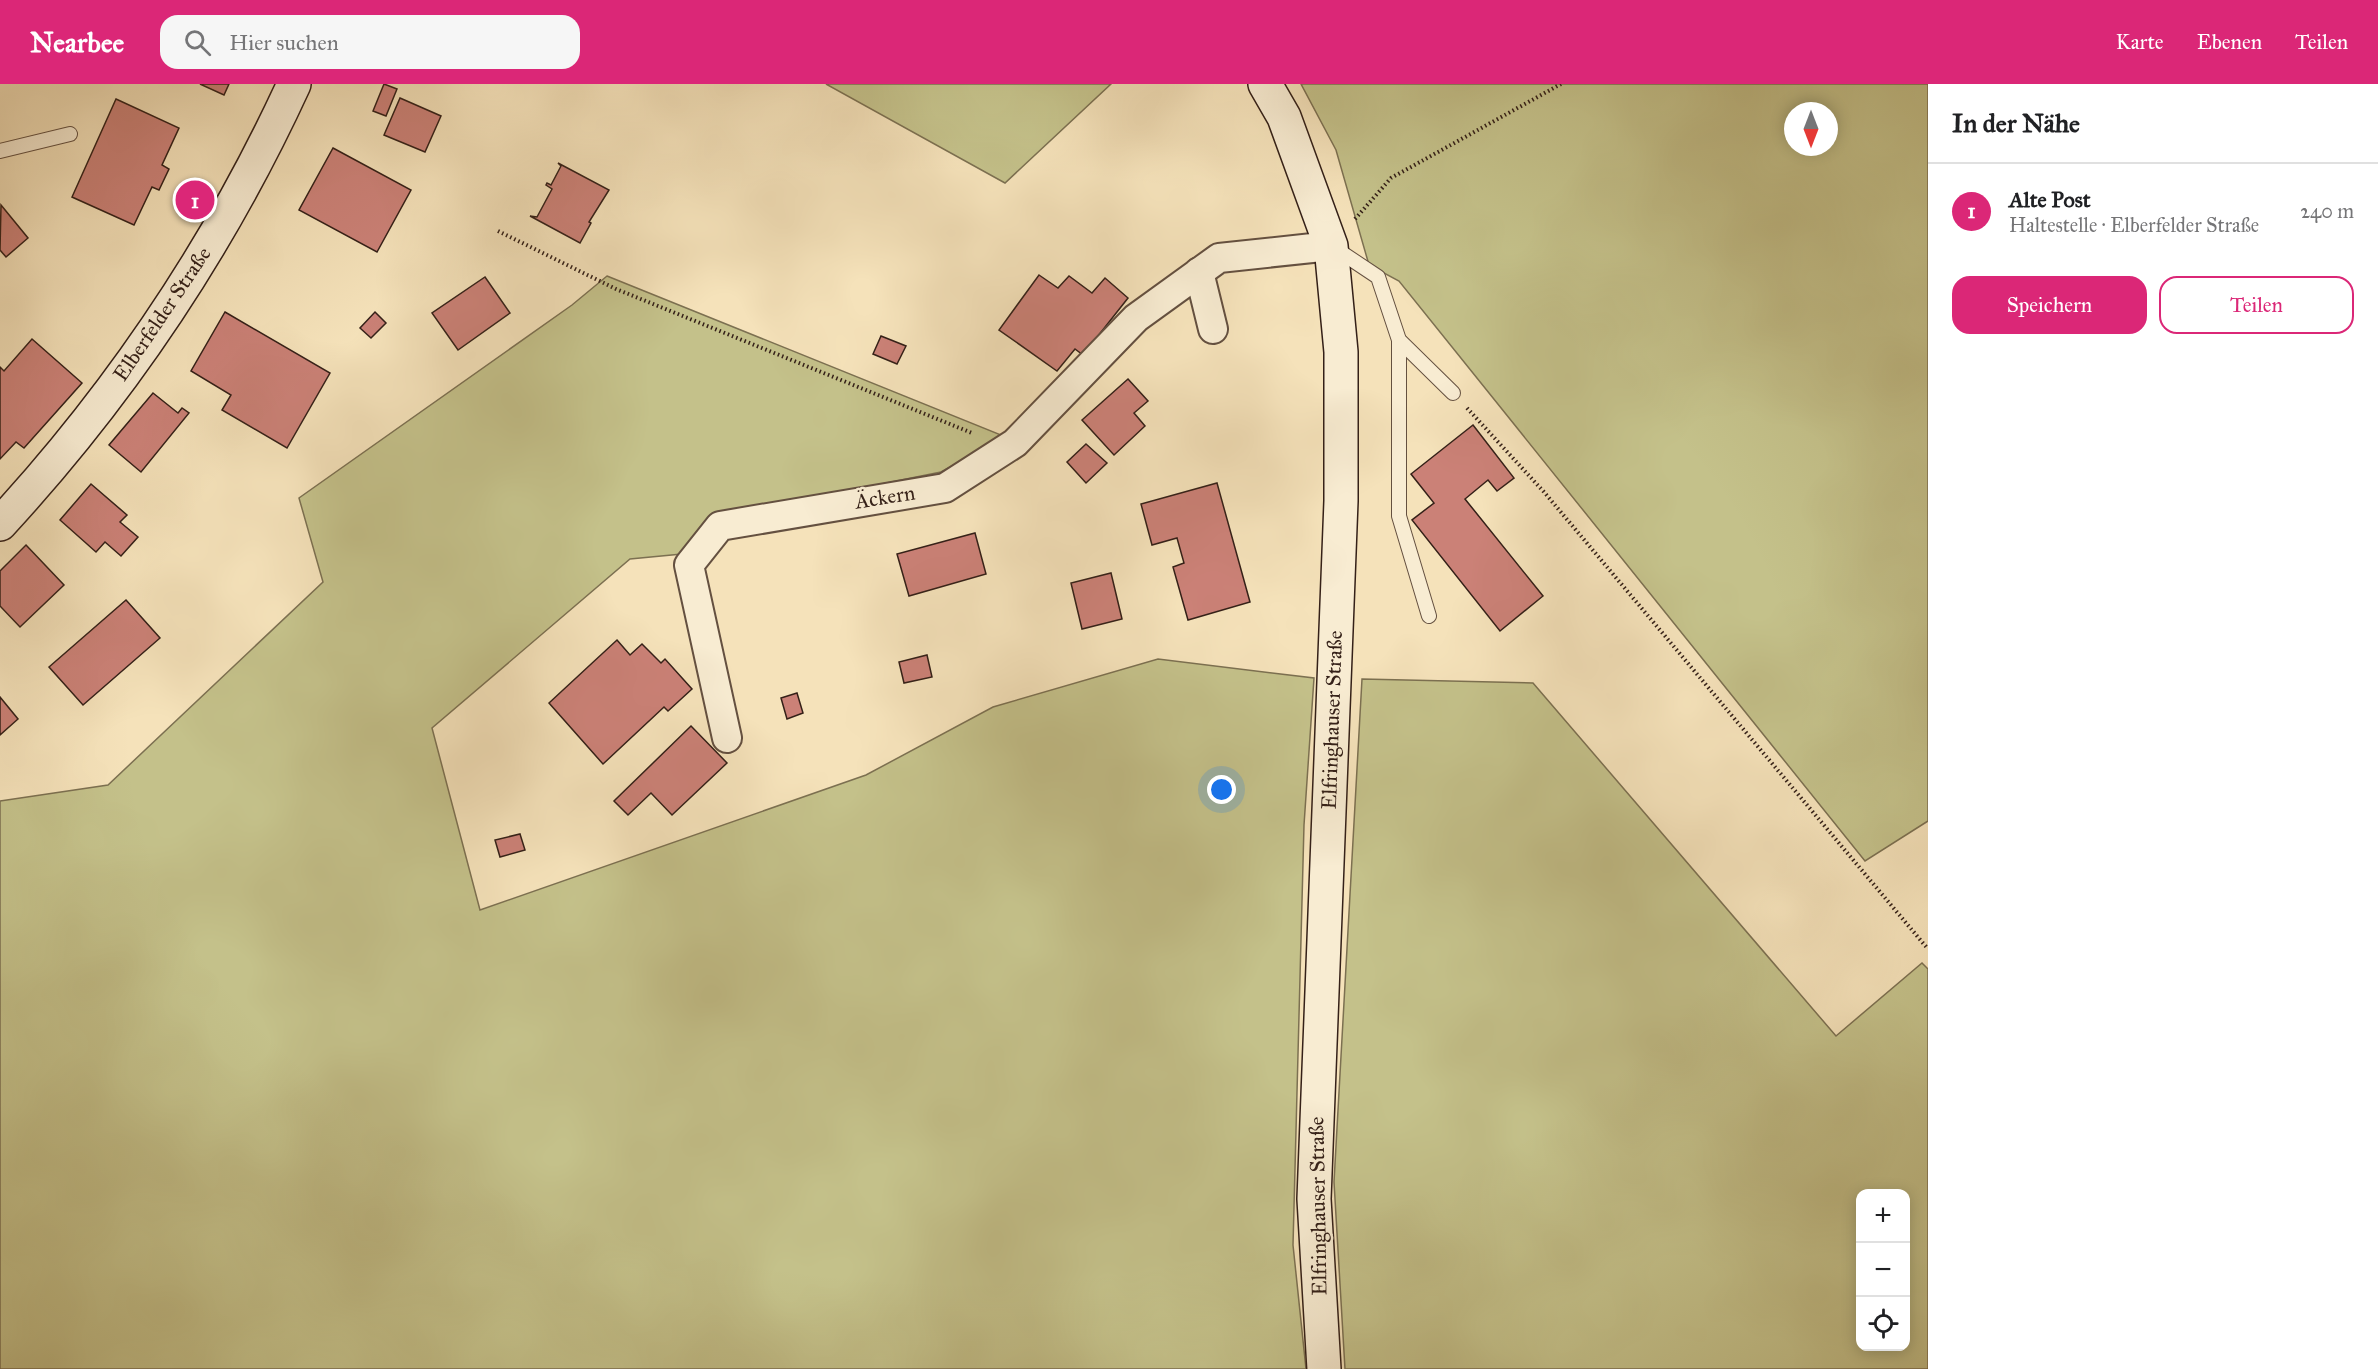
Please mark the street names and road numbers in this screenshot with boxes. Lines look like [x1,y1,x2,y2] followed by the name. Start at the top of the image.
[108,242,217,386] street label: Elberfelder Straße
[852,479,917,515] street label: Äckern
[1316,630,1348,810] street label: Elfringhauser Straße
[1303,1116,1333,1296] street label: Elfringhauser Straße

